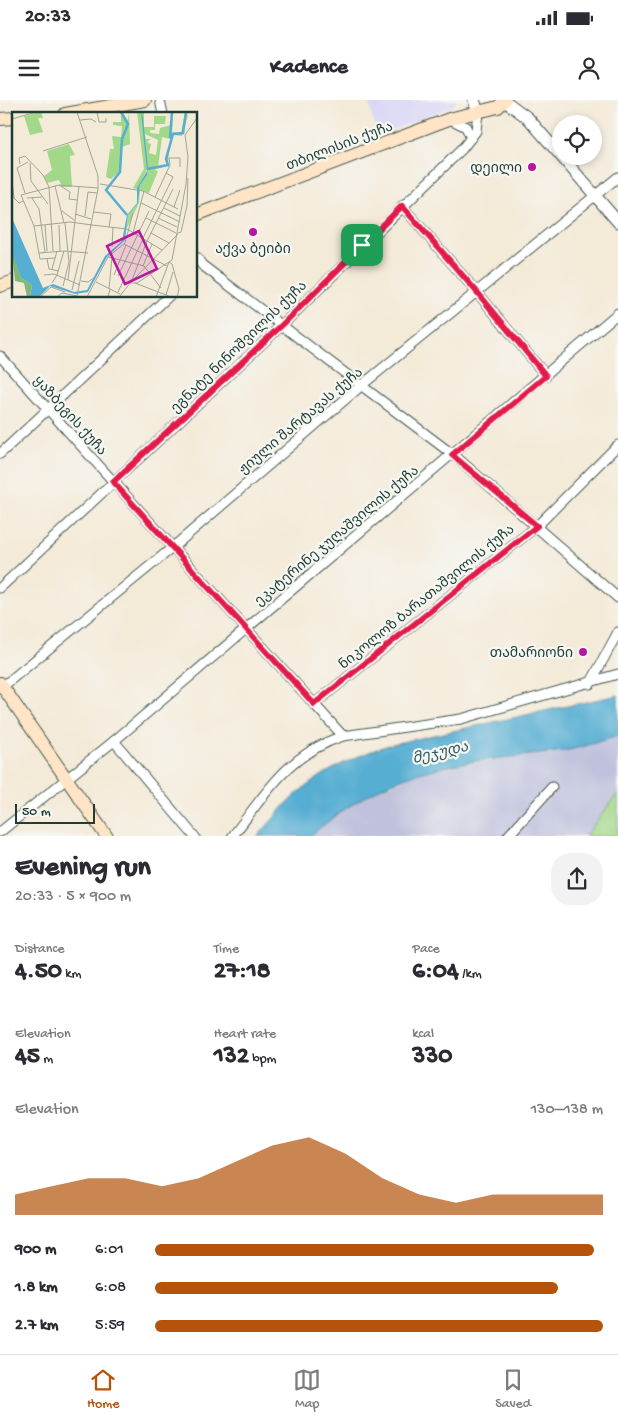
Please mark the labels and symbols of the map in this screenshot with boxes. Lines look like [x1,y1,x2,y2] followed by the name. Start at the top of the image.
[12,112,198,298] inset map
[284,119,396,176] street label: თბილისის ქუჩა
[470,161,522,178] place label: დეილი
[526,161,538,173] marker: დეილი
[341,224,383,266] pin
[247,226,259,238] marker: აქვა ბეიბი
[215,242,291,259] place label: აქვა ბეიბი
[168,278,311,417] street label: ეგნატე ნინოშვილის ქუჩა
[235,364,367,479] street label: ჟიული შარტავას ქუჩა
[29,373,109,460] street label: ყაზბეგის ქუჩა
[251,462,423,611] street label: ეკატერინე ჯუღაშვილის ქუჩა
[336,521,519,674] street label: ნიკოლოზ ბარათაშვილის ქუჩა
[490,645,573,663] place label: თამარიონი
[577,646,589,658] marker: თამარიონი
[411,739,471,769] water label: მეჯუდა
[15,802,95,825] scale bar

